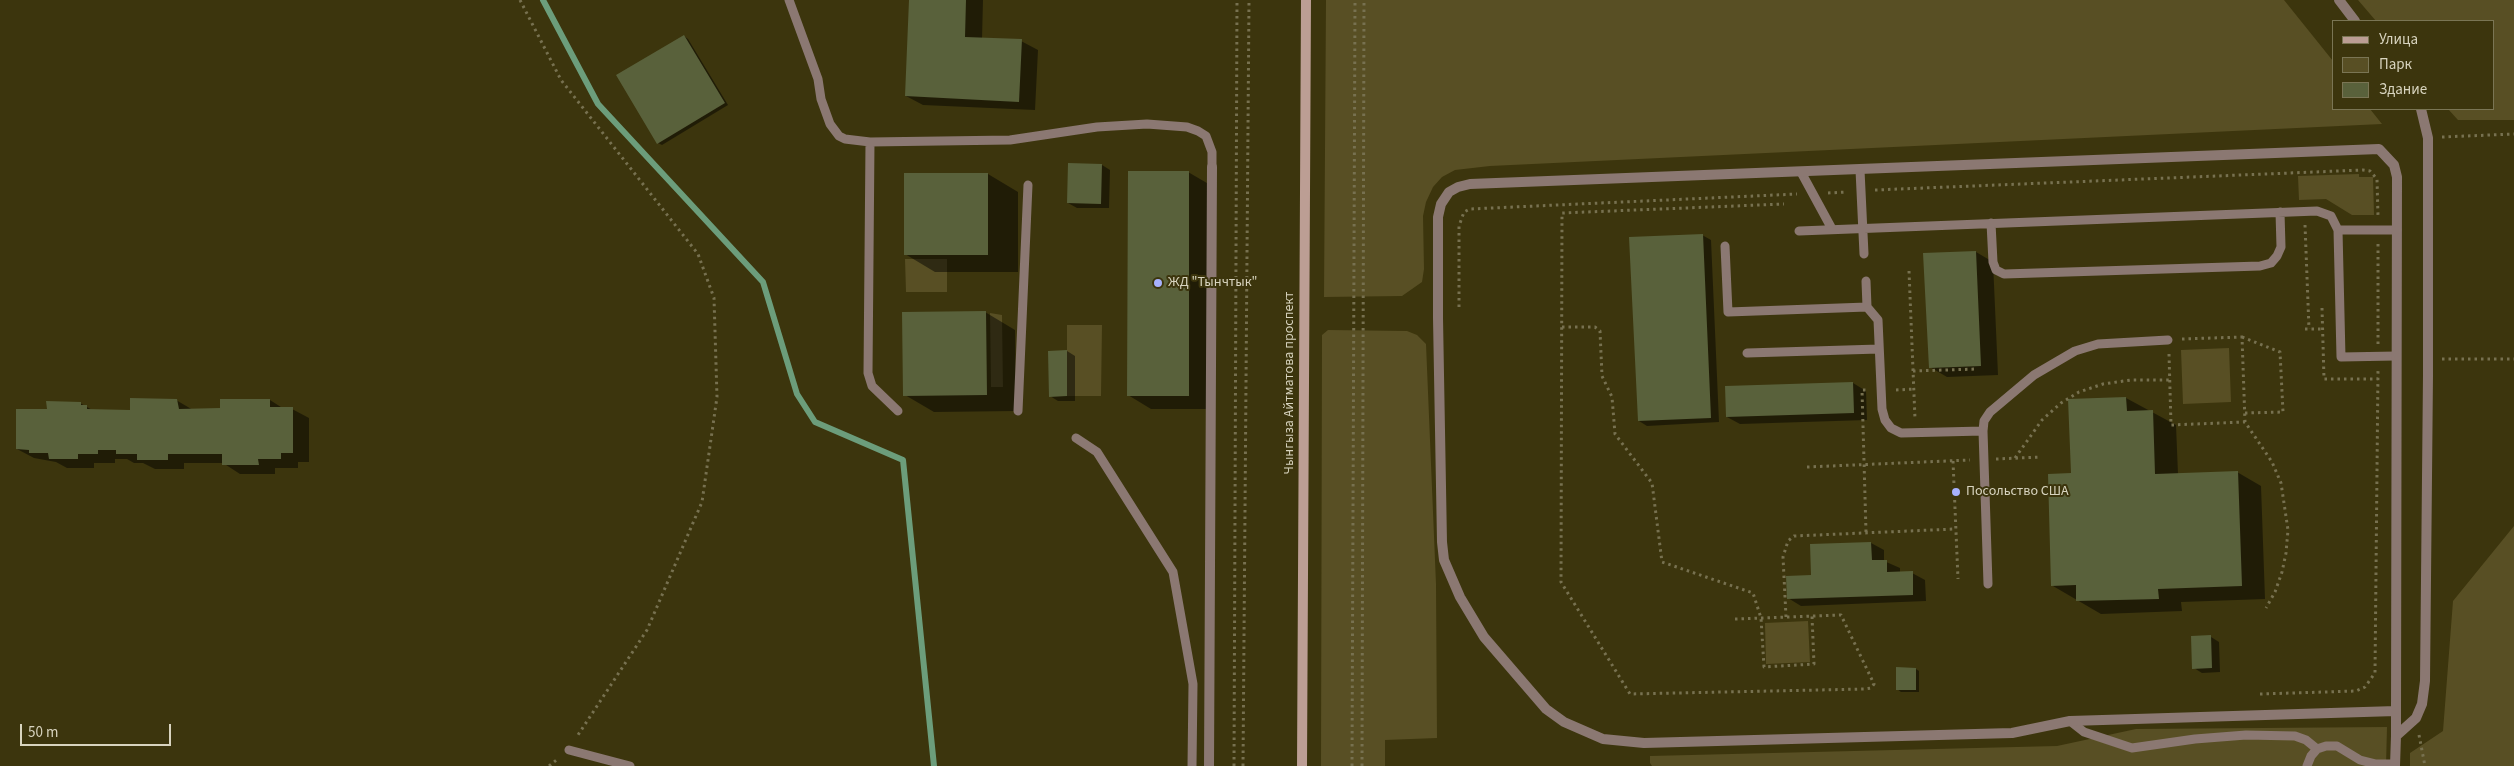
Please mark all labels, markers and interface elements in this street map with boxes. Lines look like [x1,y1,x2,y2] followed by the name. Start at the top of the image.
[2332,20,2494,110] legend
[2379,29,2418,50] text: Улица
[2379,54,2412,75] text: Парк
[2379,79,2427,100] text: Здание
[1168,275,1258,291] place label: ЖД "Тынчтык"
[1152,277,1164,289] marker: ЖД "Тынчтык"
[1282,292,1298,474] street label: Чынгыза Айтматова проспект
[1966,484,2069,500] place label: Посольство США
[1950,486,1962,498] marker: Посольство США
[22,714,174,746] scale bar
[28,722,58,743] text: 50 m

